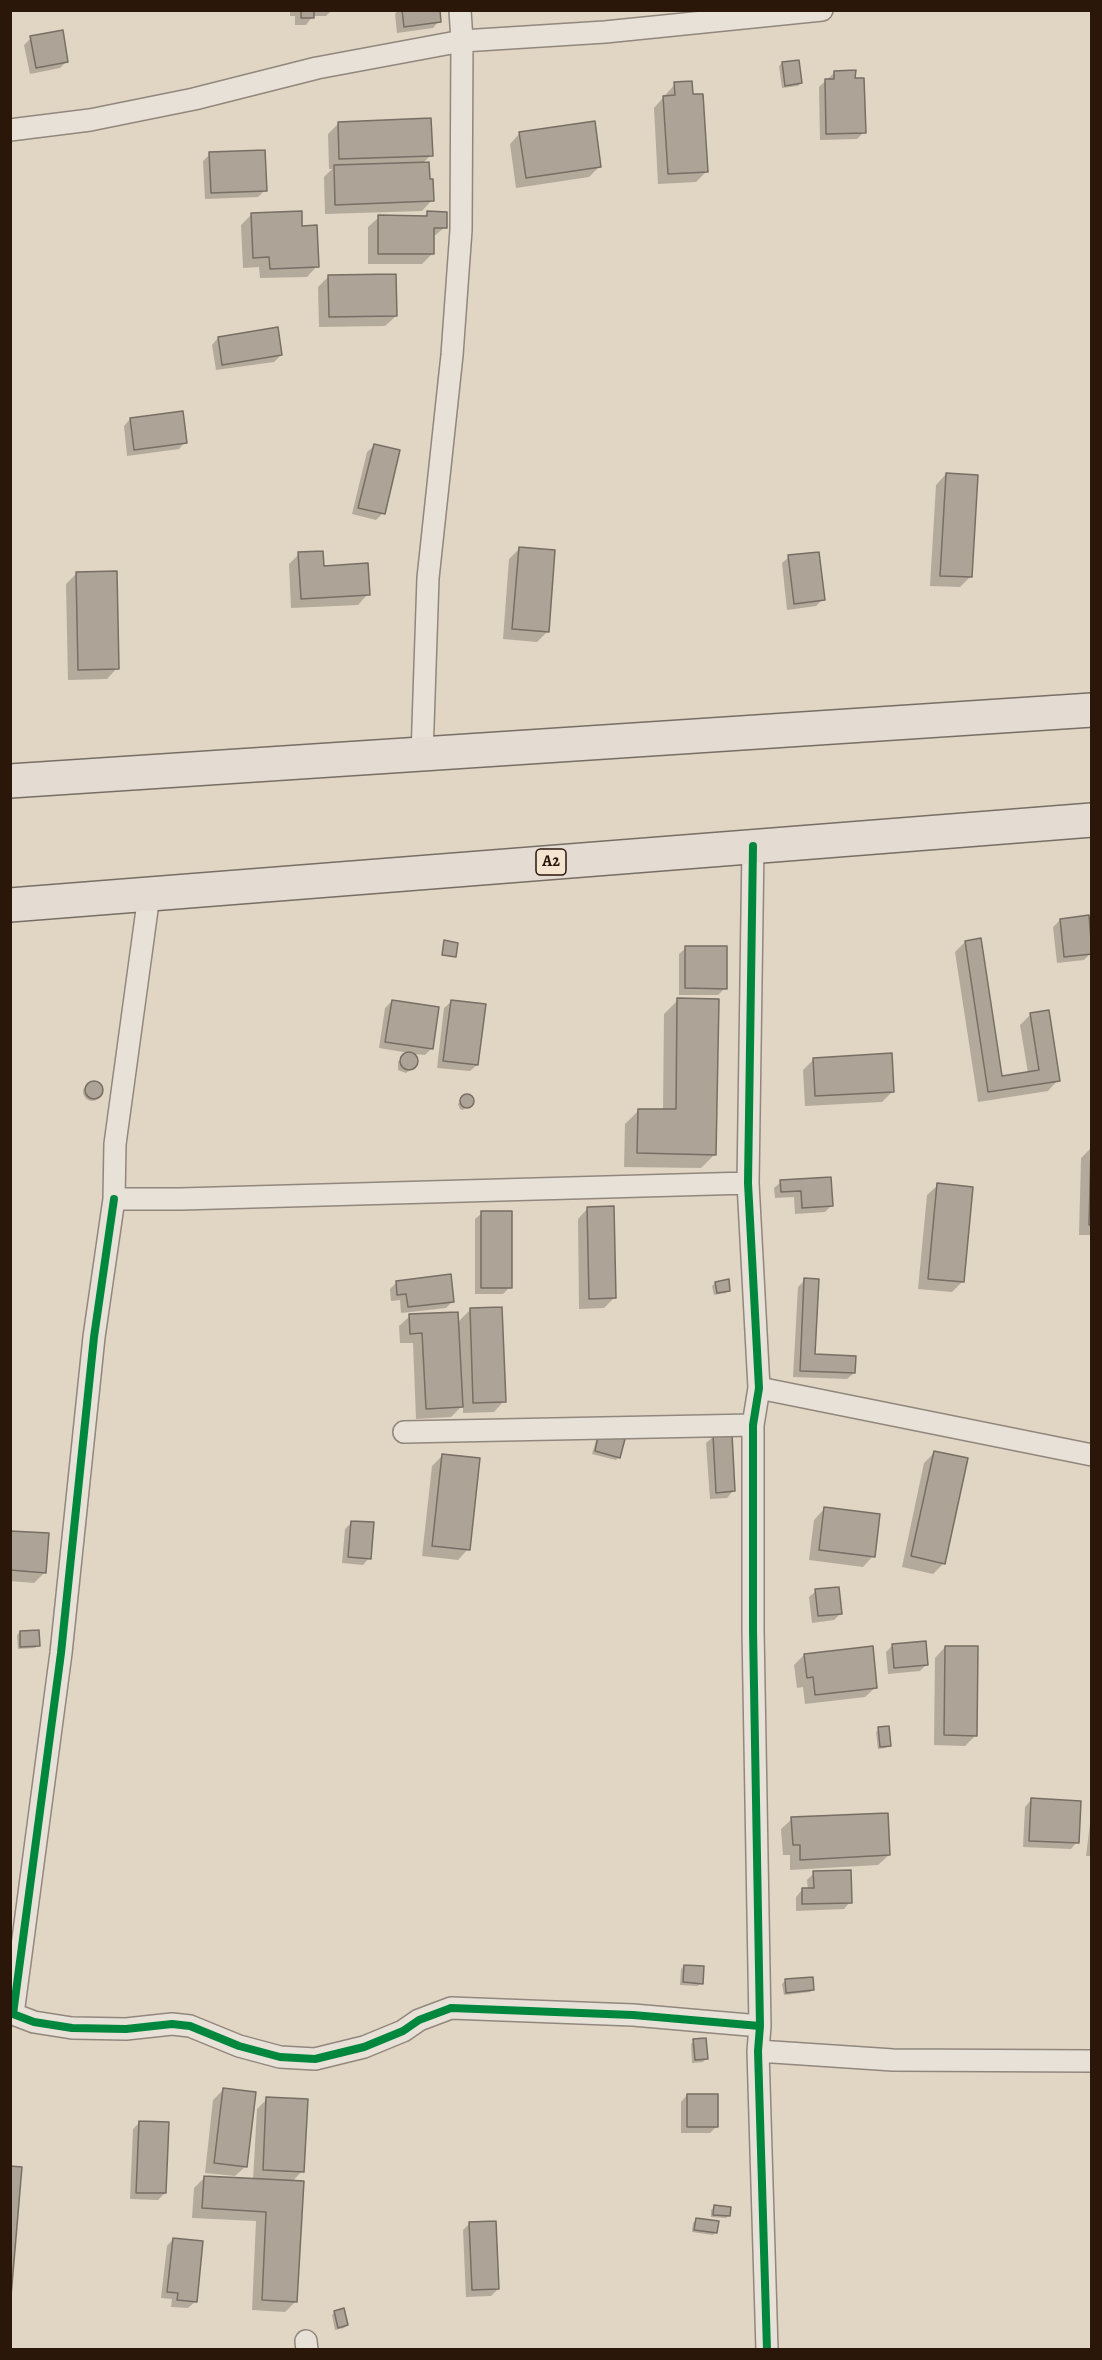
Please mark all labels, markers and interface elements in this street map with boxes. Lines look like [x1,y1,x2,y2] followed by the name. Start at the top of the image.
[536,849,566,875] road number: A2

